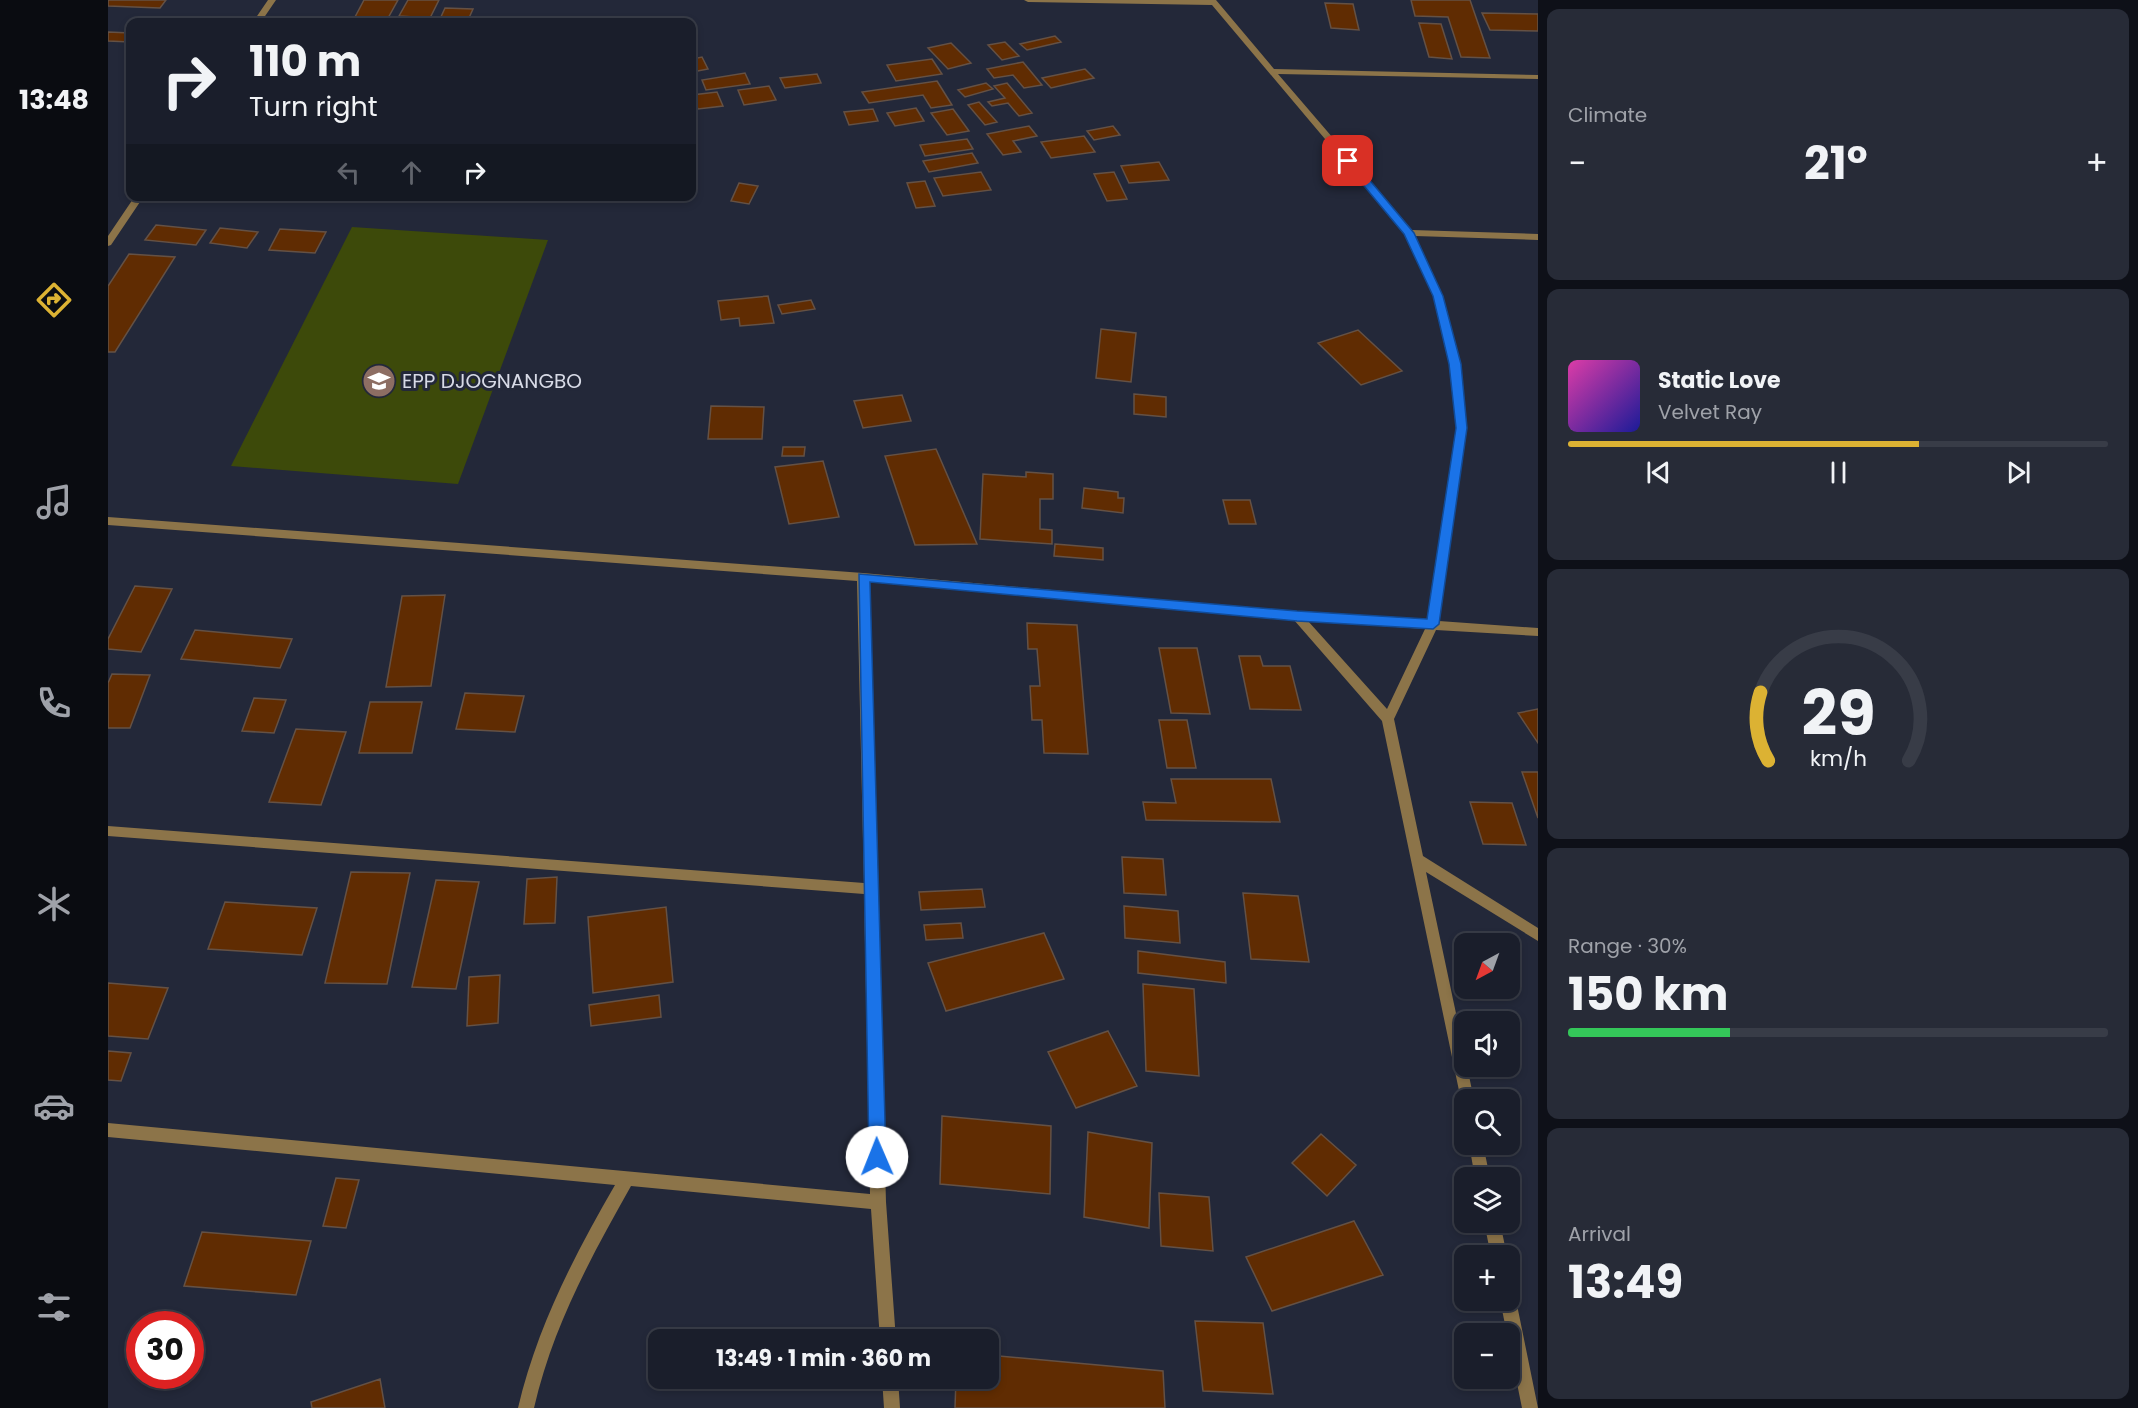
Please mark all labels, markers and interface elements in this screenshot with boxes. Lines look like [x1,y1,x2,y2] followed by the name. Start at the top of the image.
[249,32,361,91] text: 110 m
[150,42,228,120] icon: right
[19,81,89,118] text: 13:48
[249,88,378,125] text: Turn right
[1568,101,1647,129] text: Climate
[1804,132,1868,195] text: 21°
[1322,135,1373,186] pin
[1568,140,1586,187] text: −
[2085,140,2108,187] text: +
[1331,144,1364,177] icon: arrive
[332,156,365,189] icon: left
[395,156,428,189] icon: ahead
[458,156,491,189] icon: right
[33,279,75,321] icon: directions
[361,363,397,399] school or university icon: EPP DJOGNANGBO
[1658,365,1781,396] text: Static Love
[402,367,582,395] place label: EPP DJOGNANGBO
[1658,398,1762,426] text: Velvet Ray
[1642,456,1675,489] icon: previous
[1822,456,1855,489] icon: pause
[2002,456,2035,489] icon: next
[33,481,75,523] icon: music
[1801,669,1875,757] text: 29
[33,682,75,724] icon: phone
[1809,743,1867,774] text: km/h
[33,883,75,925] icon: climate
[1568,932,1687,960] text: Range · 30%
[1454,933,1520,999] north arrow
[1454,933,1520,1389] map controls
[1568,963,1729,1026] text: 150 km
[1454,1011,1520,1077] button: sound
[33,1085,75,1127] icon: car
[1454,1089,1520,1155] button: search
[845,1125,909,1189] position arrow
[1454,1167,1520,1233] button: layers
[1568,1220,1631,1248] text: Arrival
[1454,1245,1520,1311] button: +
[1568,1251,1683,1314] text: 13:49
[33,1286,75,1328] icon: filters
[126,1311,204,1389] speed limit sign: 30
[1454,1323,1520,1389] button: −
[716,1343,931,1374] text: 13:49 · 1 min · 360 m

